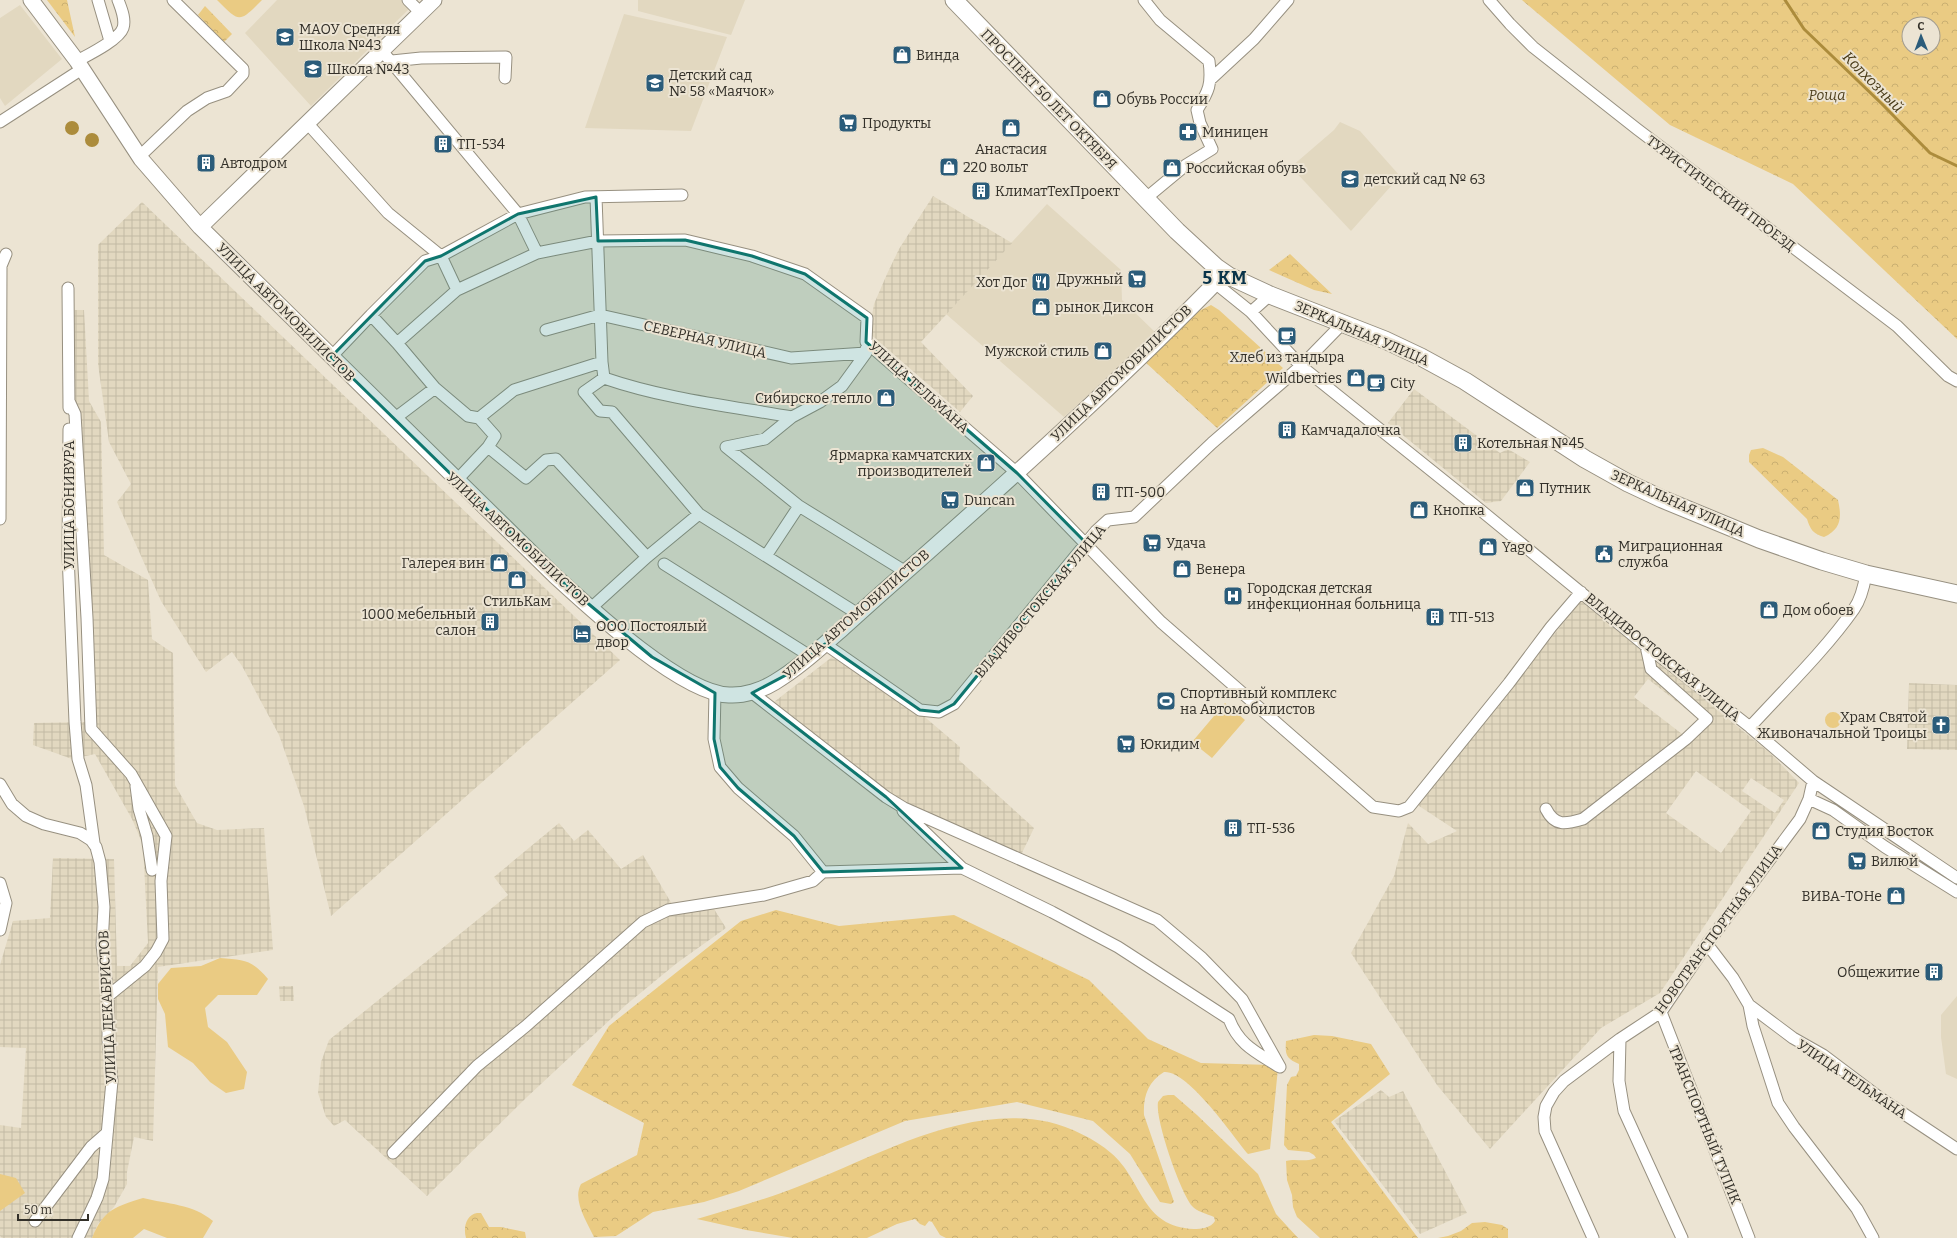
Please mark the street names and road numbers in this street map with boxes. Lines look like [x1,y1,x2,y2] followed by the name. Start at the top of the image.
[977,26,1120,173] street label: ПРОСПЕКТ 50 ЛЕТ ОКТЯБРЯ
[1643,131,1799,255] street label: ТУРИСТИЧЕСКИЙ ПРОЕЗД
[213,240,358,385] street label: УЛИЦА АВТОМОБИЛИСТОВ
[1292,297,1432,370] street label: ЗЕРКАЛЬНАЯ УЛИЦА
[1048,302,1195,445] street label: УЛИЦА АВТОМОБИЛИСТОВ
[642,317,768,362] street label: СЕВЕРНАЯ УЛИЦА
[865,338,972,437] street label: УЛИЦА ТЕЛЬМАНА
[61,440,78,570] street label: УЛИЦА БОНИВУРА
[1608,466,1747,541] street label: ЗЕРКАЛЬНАЯ УЛИЦА
[443,469,593,610] street label: УЛИЦА АВТОМОБИЛИСТОВ
[971,521,1109,681] street label: ВЛАДИВОСТОКСКАЯ УЛИЦА
[779,546,933,683] street label: УЛИЦА АВТОМОБИЛИСТОВ
[1582,590,1744,725] street label: ВЛАДИВОСТОКСКАЯ УЛИЦА
[1651,841,1786,1017] street label: НОВОТРАНСПОРТНАЯ УЛИЦА
[95,930,120,1084] street label: УЛИЦА ДЕКАБРИСТОВ
[1793,1036,1910,1123] street label: УЛИЦА ТЕЛЬМАНА
[1665,1043,1745,1207] street label: ТРАНСПОРТНЫЙ ТУПИК

